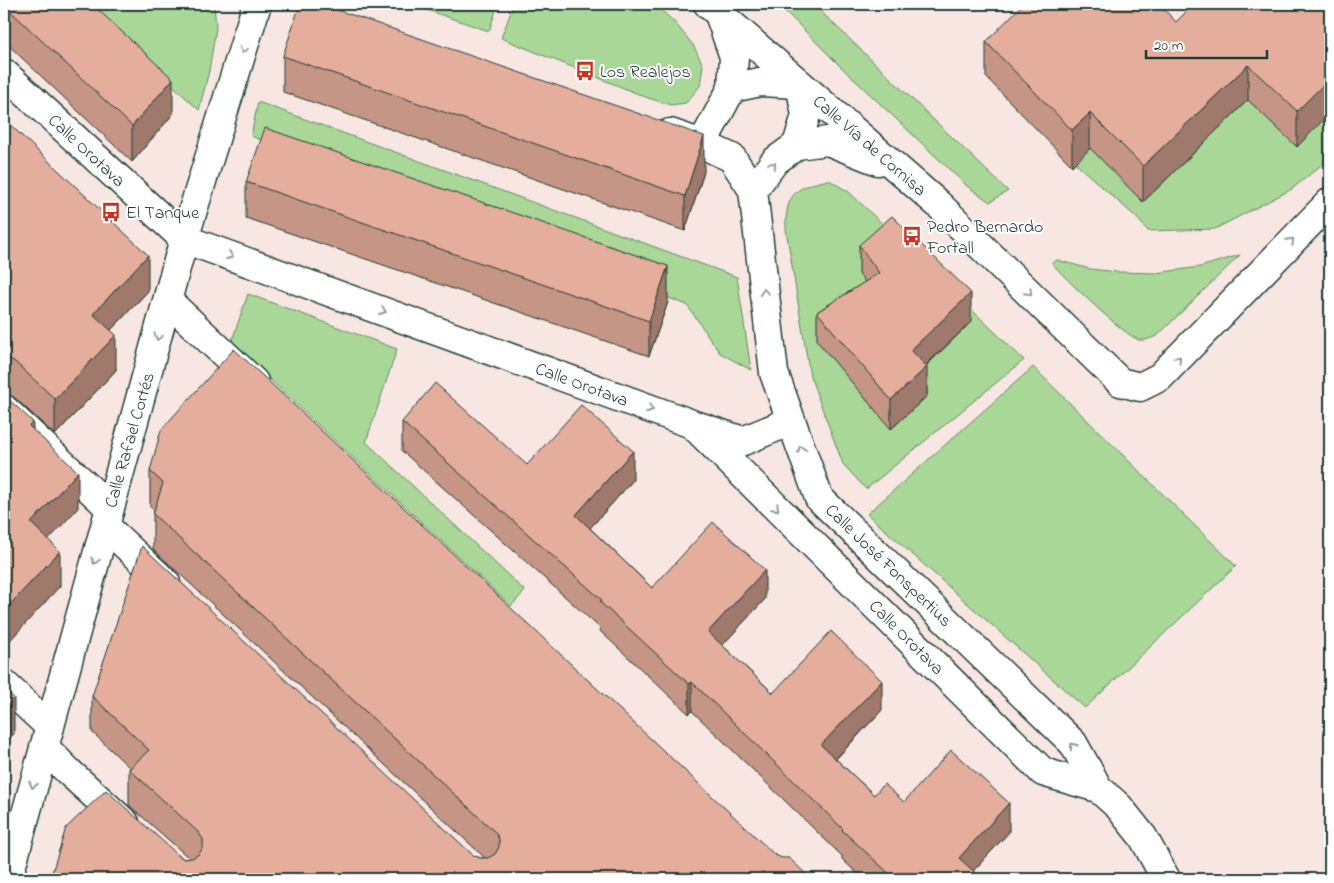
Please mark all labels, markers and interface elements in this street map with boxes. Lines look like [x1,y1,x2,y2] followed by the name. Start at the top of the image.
[1146,28,1268,60] scale bar
[1154,35,1184,57] text: 20 m
[238,46,248,54] one-way arrow
[574,60,596,82] bus stop icon: Los Realejos
[600,60,691,86] place label: Los Realejos
[806,90,931,203] street label: Calle Vía de Cornisa
[41,109,130,194] street label: Calle Orotava
[767,162,776,171] one-way arrow
[100,201,122,223] bus stop icon: El Tanque
[126,201,200,227] place label: El Tanque
[926,215,1043,262] place label: Pedro Bernardo Fortall
[901,225,923,247] bus stop icon: Pedro Bernardo Fortall
[1285,238,1294,247] one-way arrow
[225,250,234,260] one-way arrow
[1023,287,1032,296] one-way arrow
[759,288,770,296] one-way arrow
[378,305,386,315] one-way arrow
[153,332,163,340] one-way arrow
[1172,355,1181,364] one-way arrow
[531,357,632,415] street label: Calle Orotava
[99,370,163,511] street label: Calle Rafael Cortés
[646,403,654,413] one-way arrow
[797,445,807,454] one-way arrow
[818,499,957,634] street label: Calle José Fonspertius
[770,502,779,511] one-way arrow
[91,556,101,564] one-way arrow
[862,595,949,682] street label: Calle Orotava
[1070,742,1079,752] one-way arrow
[29,780,39,788] one-way arrow

